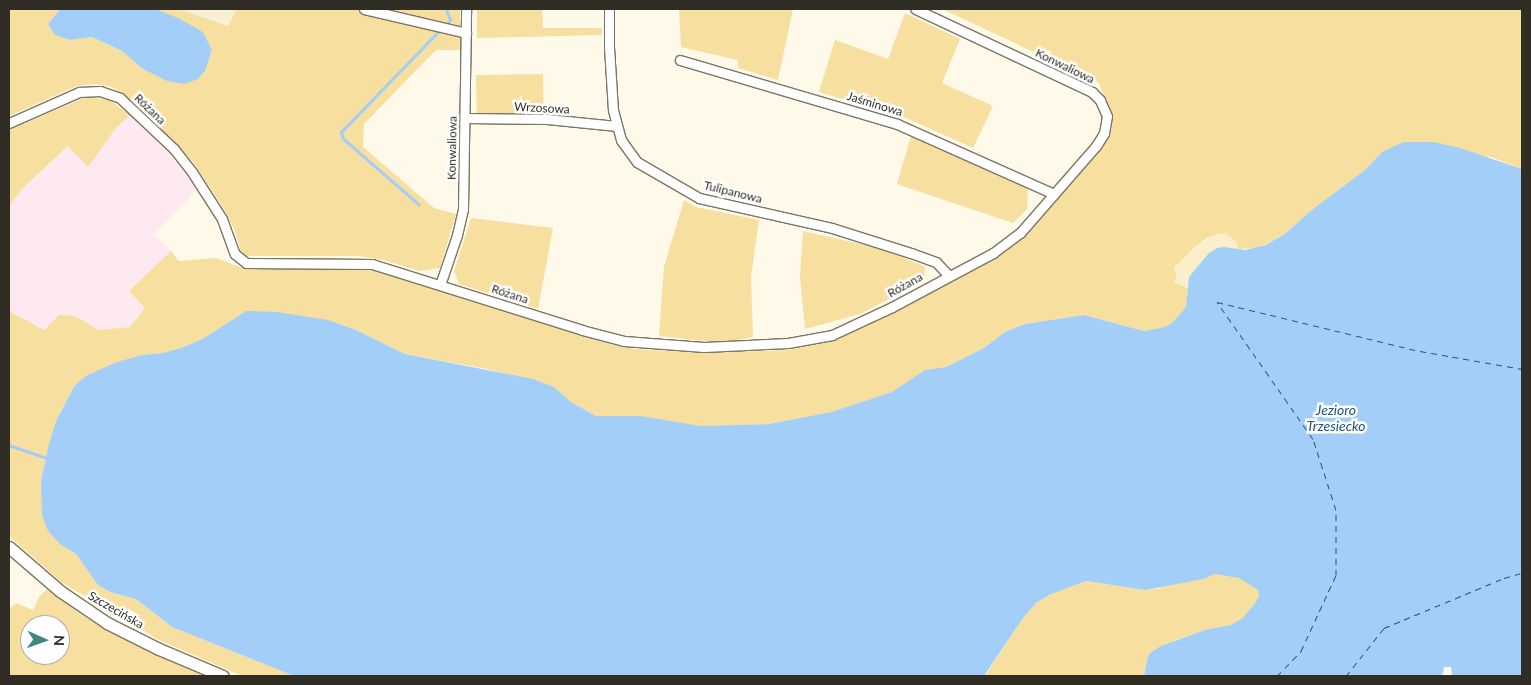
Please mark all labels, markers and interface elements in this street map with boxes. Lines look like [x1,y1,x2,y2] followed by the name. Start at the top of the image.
[1033,45,1097,87] street label: Konwaliowa
[845,89,905,119] street label: Jaśminowa
[131,91,169,127] street label: Różana
[514,99,570,117] street label: Wrzosowa
[444,116,460,180] street label: Konwaliowa
[702,178,764,206] street label: Tulipanowa
[885,270,925,300] street label: Różana
[490,281,530,307] street label: Różana
[1306,402,1366,434] water label: Jezioro Trzesiecko
[86,588,146,632] street label: Szczecińska
[20,615,70,665] north arrow
[51,635,68,646] text: N

